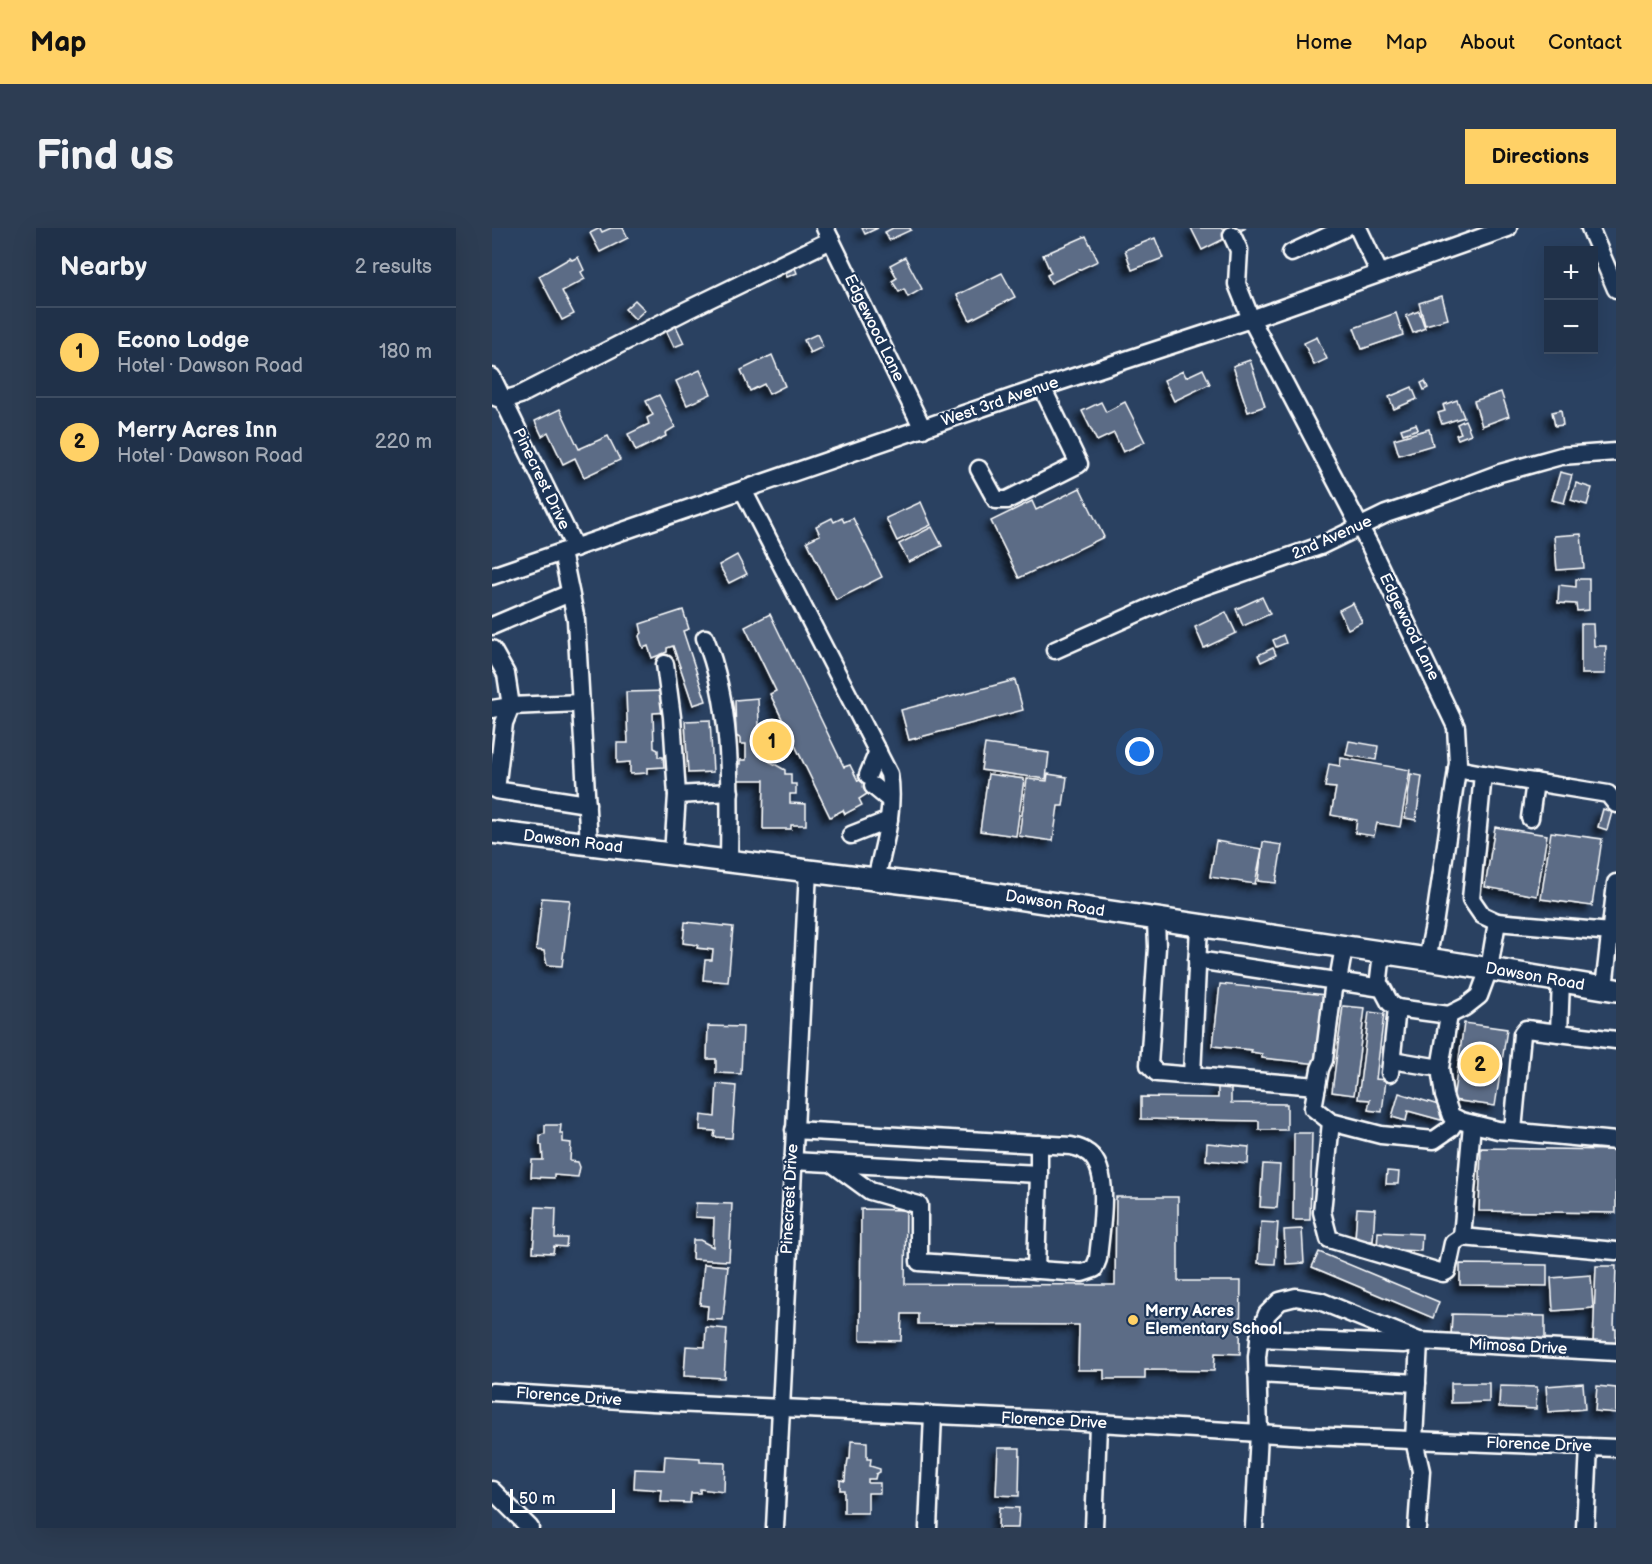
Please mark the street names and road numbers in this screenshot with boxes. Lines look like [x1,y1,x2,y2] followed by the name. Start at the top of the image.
[840,271,908,385] street label: Edgewood Lane
[939,373,1062,431] street label: West 3rd Avenue
[508,425,574,533] street label: Pinecrest Drive
[1289,512,1375,564] street label: 2nd Avenue
[1375,570,1443,684] street label: Edgewood Lane
[522,826,624,858] street label: Dawson Road
[1004,887,1106,921] street label: Dawson Road
[1484,959,1586,995] street label: Dawson Road
[778,1143,802,1255] street label: Pinecrest Drive
[1468,1335,1568,1359] street label: Mimosa Drive
[515,1384,623,1410] street label: Florence Drive
[1001,1409,1108,1433] street label: Florence Drive
[1486,1434,1593,1456] street label: Florence Drive

